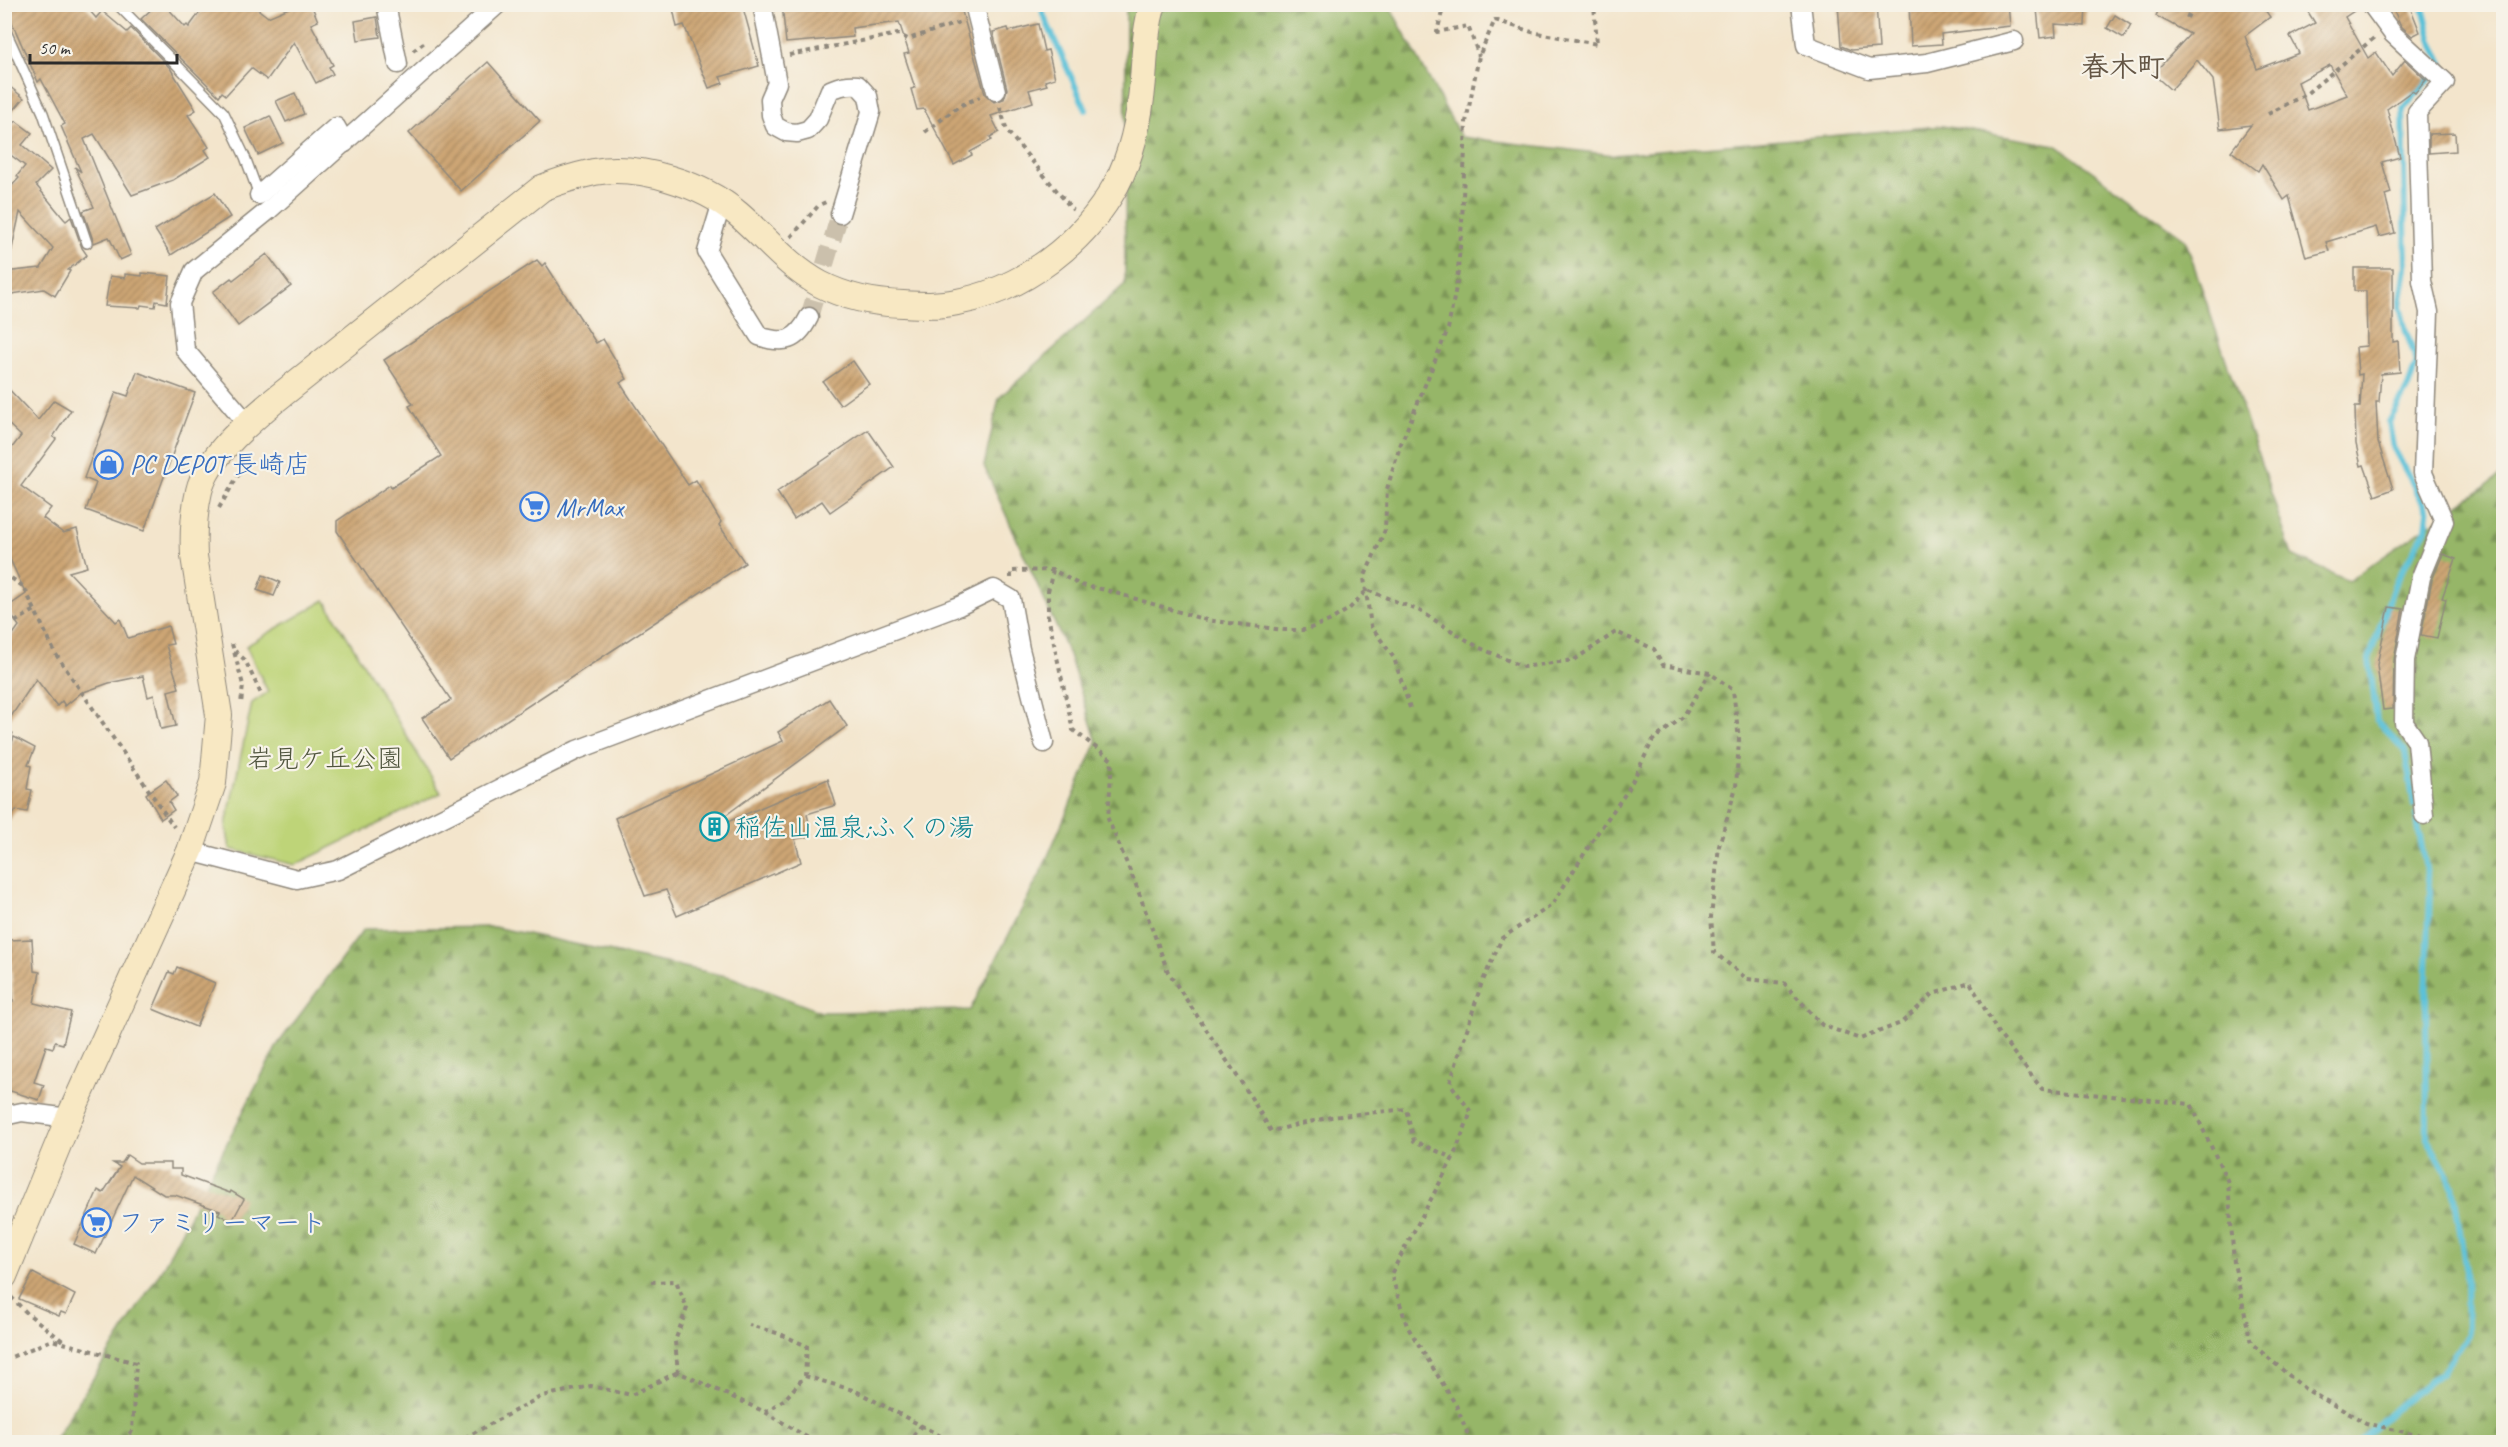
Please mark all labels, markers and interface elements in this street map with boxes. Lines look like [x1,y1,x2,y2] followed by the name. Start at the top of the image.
[30,27,177,65] scale bar
[39,37,72,59] text: 50 m
[2081,49,2165,84] district label: 春木町
[93,448,125,480] shop icon: PC DEPOT 長崎店
[130,448,310,481] place label: PC DEPOT 長崎店
[519,491,551,523] supermarket icon: MrMax
[556,491,625,524] place label: MrMax
[247,742,403,775] park label: 岩見ケ丘公園
[698,811,730,843] building icon: 稲佐山温泉;ふくの湯
[735,811,974,844] place label: 稲佐山温泉;ふくの湯
[81,1206,113,1238] supermarket icon: ファミリーマート
[118,1206,327,1239] place label: ファミリーマート

